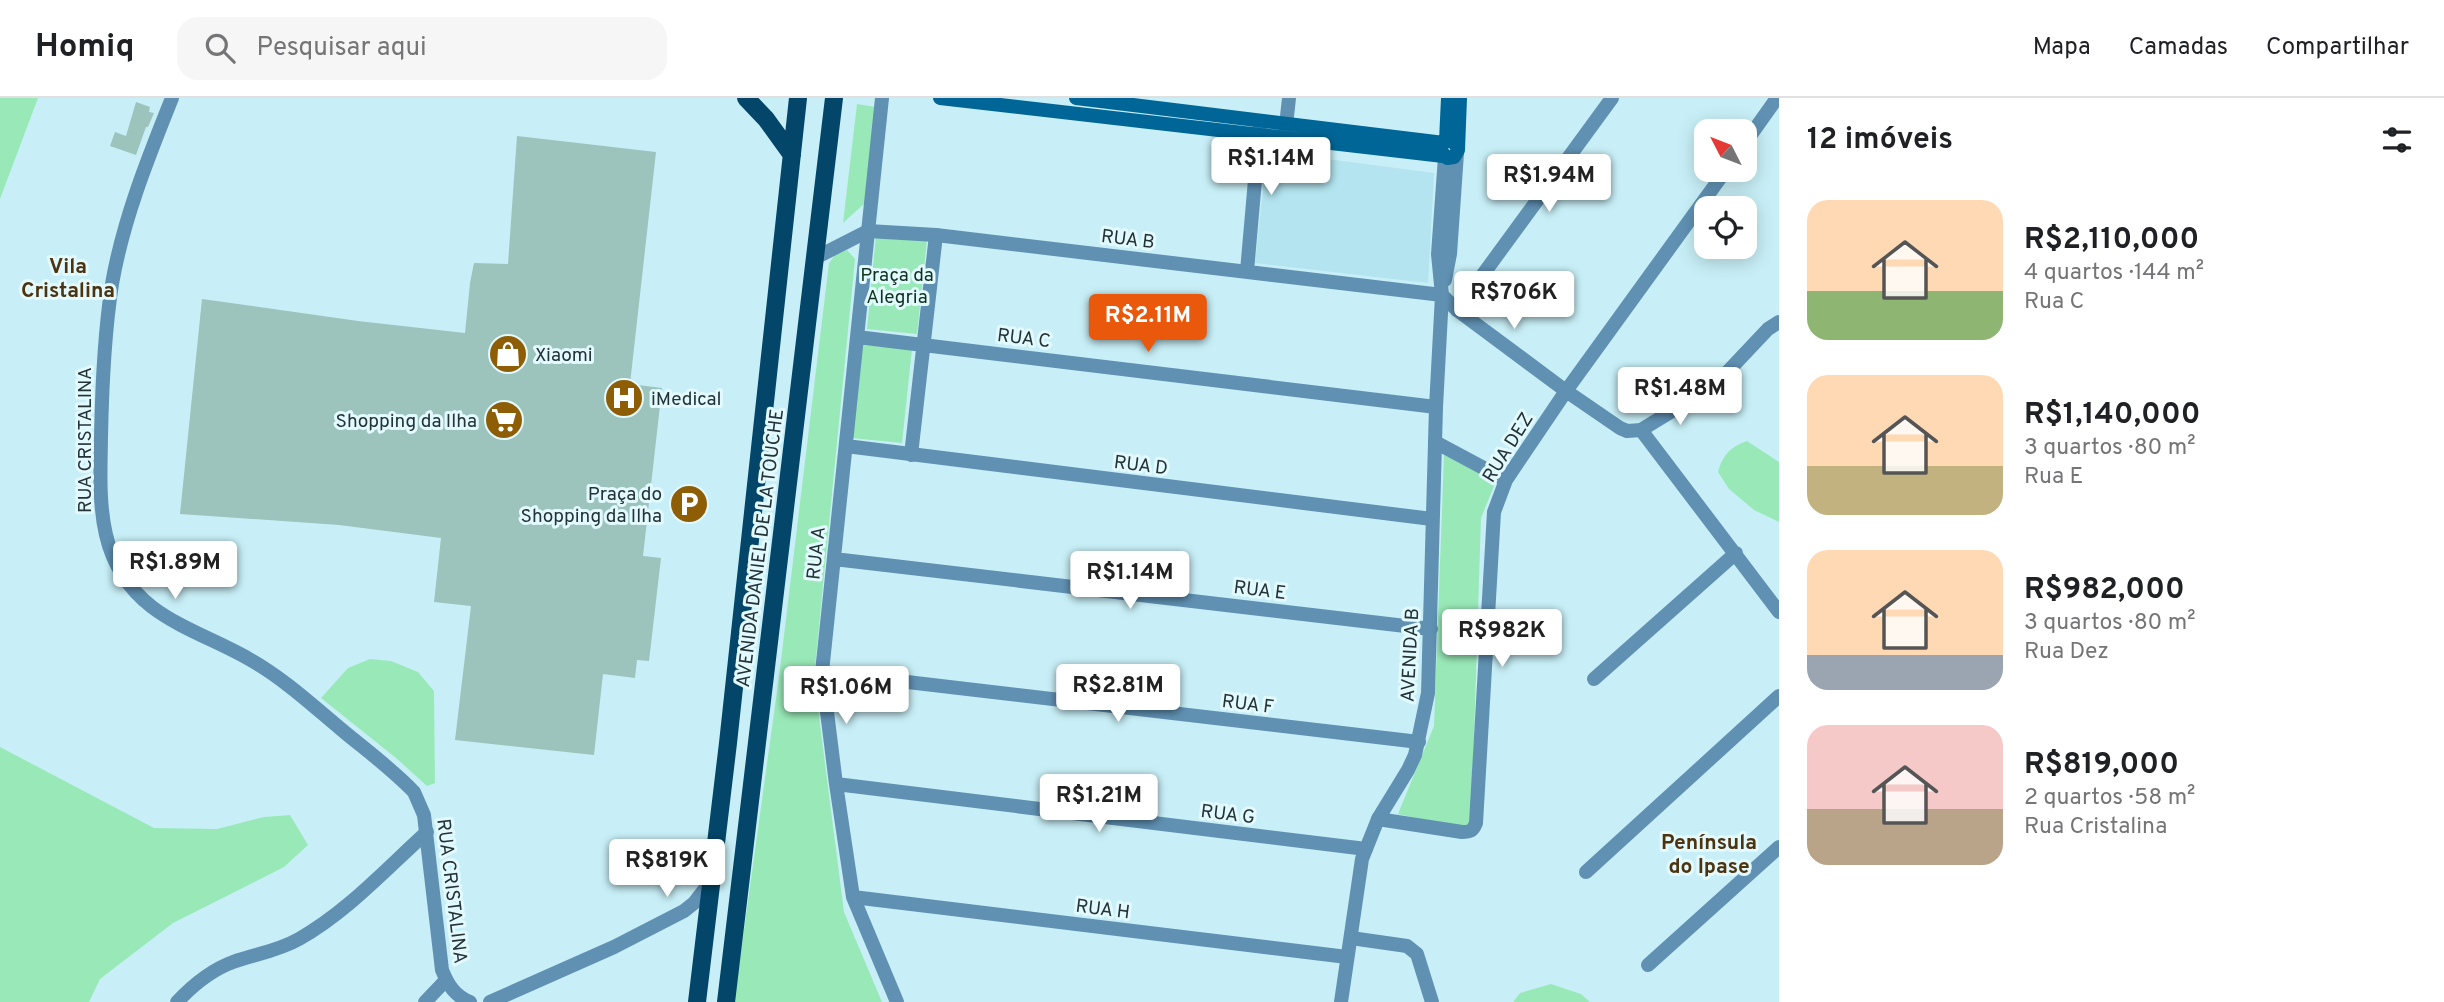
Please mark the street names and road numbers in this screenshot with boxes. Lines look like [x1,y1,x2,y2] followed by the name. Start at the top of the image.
[1100,225,1156,255] street label: RUA B
[996,324,1052,354] street label: RUA C
[74,367,98,513] street label: RUA CRISTALINA
[732,408,790,689] street label: AVENIDA DANIEL DE LA TOUCHE
[1478,409,1540,487] street label: RUA DEZ
[1112,451,1169,481] street label: RUA D
[802,525,832,581] street label: RUA A
[1232,576,1287,606] street label: RUA E
[1397,607,1425,703] street label: AVENIDA B
[1220,690,1275,720] street label: RUA F
[1199,800,1256,830] street label: RUA G
[430,817,472,965] street label: RUA CRISTALINA
[1074,895,1131,925] street label: RUA H

